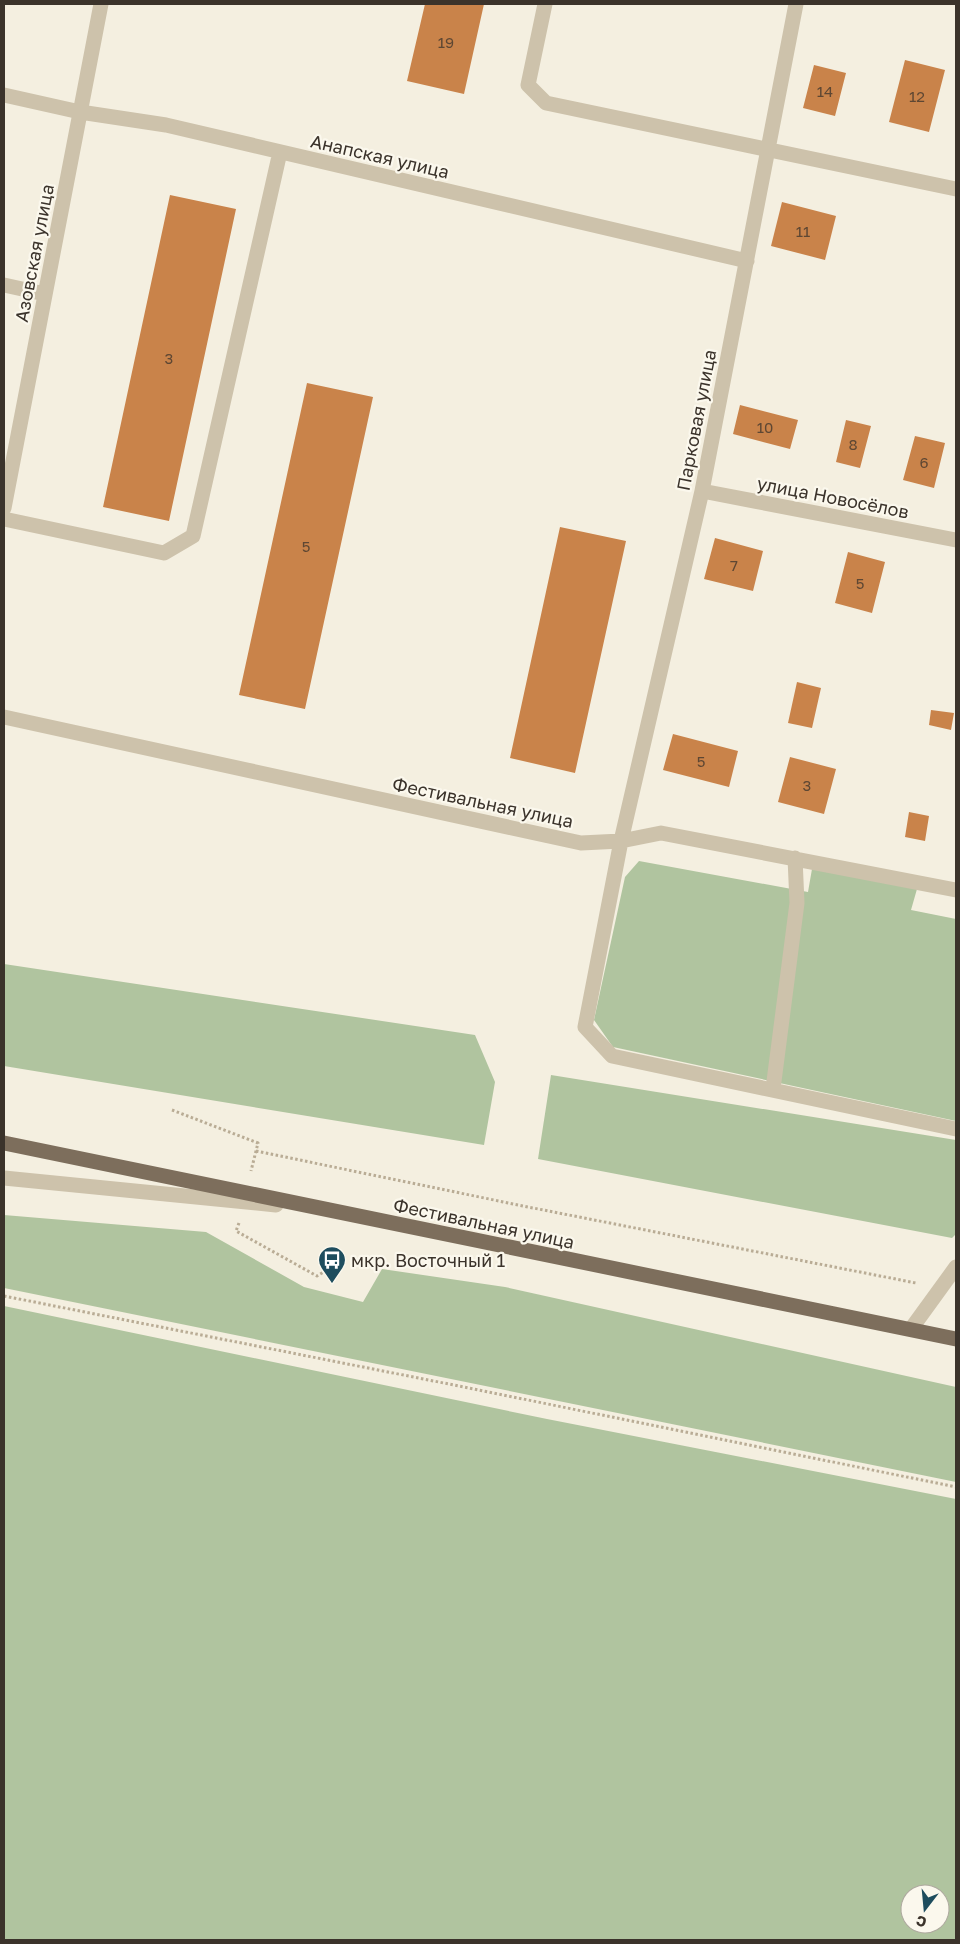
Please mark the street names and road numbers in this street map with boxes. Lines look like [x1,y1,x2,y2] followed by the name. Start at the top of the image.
[309,129,451,183] street label: Анапская улица
[10,182,58,324] street label: Азовская улица
[672,348,720,492] street label: Парковая улица
[755,471,911,523] street label: улица Новосёлов
[390,772,576,832] street label: Фестивальная улица
[391,1193,577,1253] street label: Фестивальная улица

